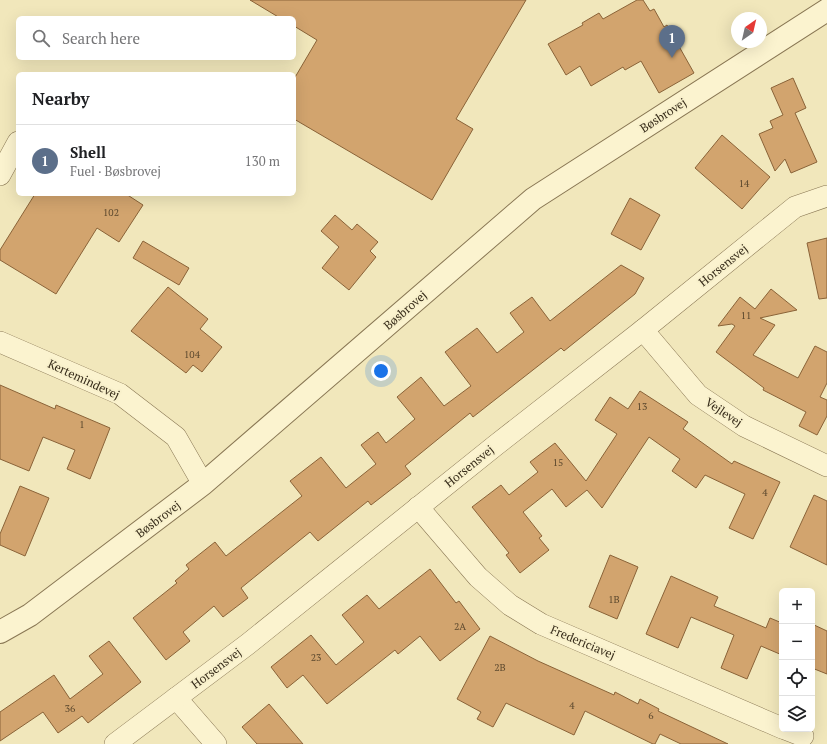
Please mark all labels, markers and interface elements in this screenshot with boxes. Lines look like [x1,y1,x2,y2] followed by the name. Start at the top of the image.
[731,12,767,48] north arrow
[16,16,296,60] search box
[659,25,685,58] pin: 1
[30,27,52,49] icon: search
[62,28,140,48] text: Search here
[32,87,90,110] text: Nearby
[637,95,689,135] street label: Bøsbrovej
[70,142,106,162] text: Shell
[41,152,49,170] text: 1
[245,152,280,170] text: 130 m
[70,162,161,180] text: Fuel · Bøsbrovej
[739,177,750,190] house number: 14
[103,206,119,219] house number: 102
[695,241,751,289] street label: Horsensvej
[380,287,430,333] street label: Bøsbrovej
[741,309,751,322] house number: 11
[184,348,201,361] house number: 104
[46,356,122,402] street label: Kertemindevej
[371,361,391,381] your location
[703,394,745,430] street label: Vejlevej
[637,400,647,413] house number: 13
[79,418,85,431] house number: 1
[441,442,497,490] street label: Horsensvej
[553,456,563,469] house number: 15
[762,486,768,499] house number: 4
[133,497,183,541] street label: Bøsbrovej
[779,588,815,732] map controls
[779,588,815,624] button: +
[608,593,620,606] house number: 1B
[454,620,466,633] house number: 2A
[548,622,618,662] street label: Fredericiavej
[779,624,815,660] button: −
[188,644,244,692] street label: Horsensvej
[311,651,321,664] house number: 23
[779,660,815,696] button: locate
[494,661,506,674] house number: 2B
[779,696,815,732] button: layers
[569,699,575,712] house number: 4
[65,702,76,715] house number: 36
[648,709,654,722] house number: 6

